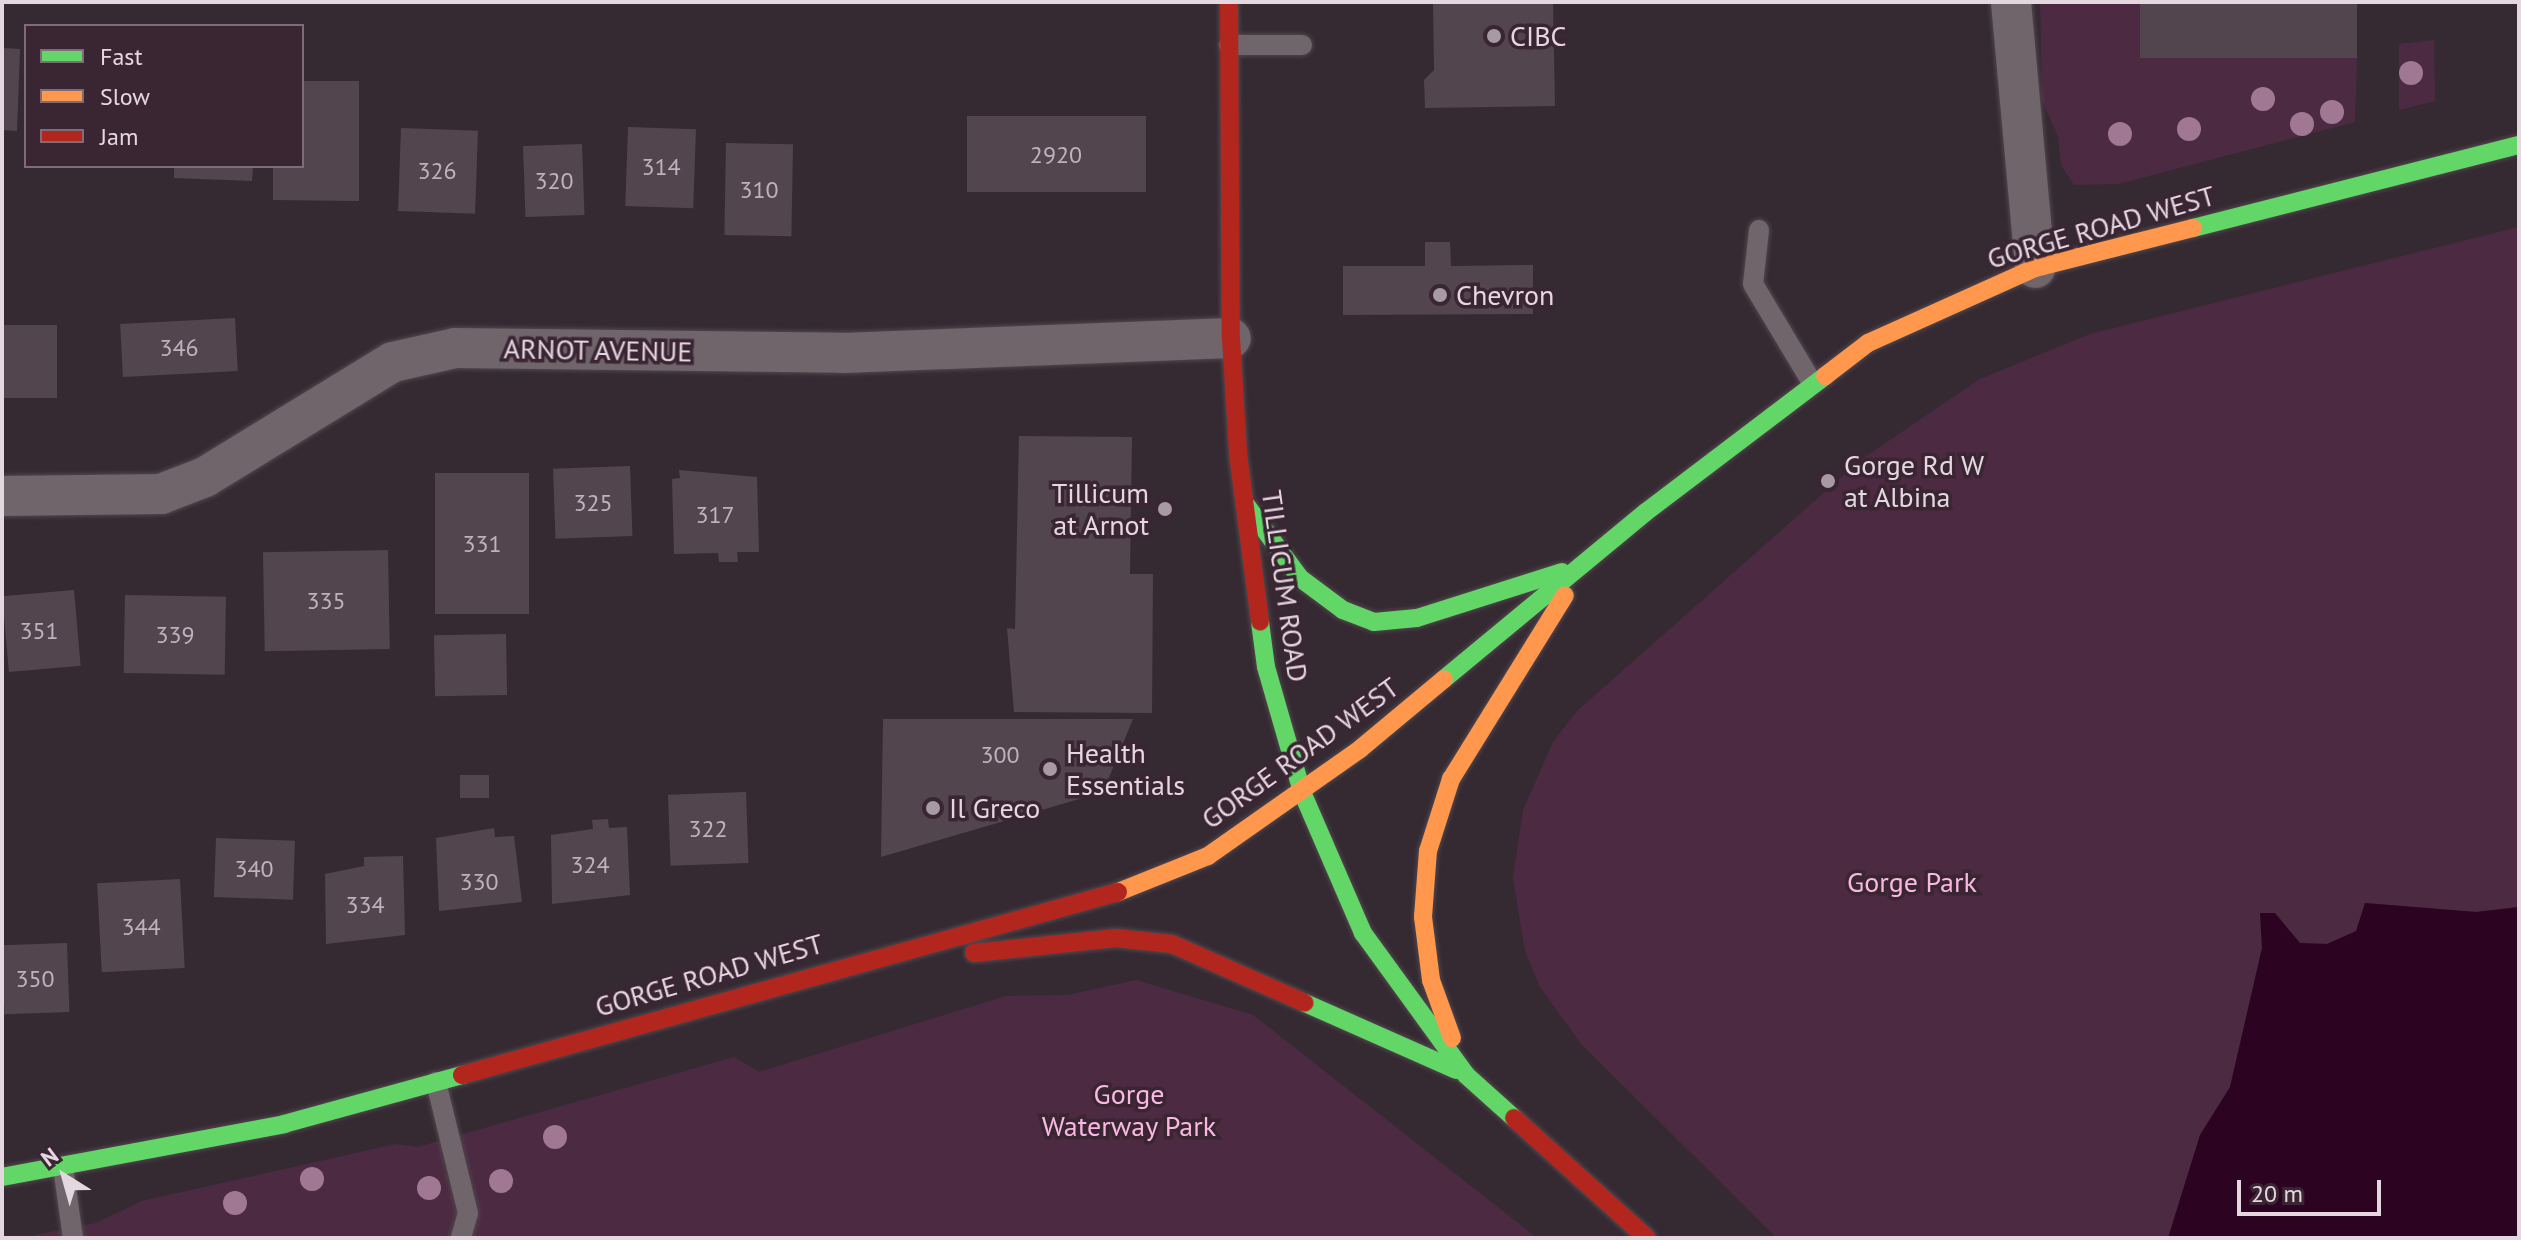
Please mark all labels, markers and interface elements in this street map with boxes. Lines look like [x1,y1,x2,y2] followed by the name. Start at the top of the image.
[1510,19,1566,53] place label: CIBC
[24,24,304,168] legend
[1485,27,1503,45] marker: CIBC
[100,41,143,72] text: Fast
[100,81,150,112] text: Slow
[100,121,138,152] text: Jam
[1030,141,1082,169] house number: 2920
[641,153,681,181] house number: 314
[417,157,457,185] house number: 326
[534,167,574,195] house number: 320
[739,176,779,204] house number: 310
[1983,178,2219,276] street label: GORGE ROAD WEST
[1456,278,1554,312] place label: Chevron
[1431,286,1449,304] marker: Chevron
[502,332,694,368] street label: ARNOT AVENUE
[159,334,199,362] house number: 346
[1844,448,1985,514] place label: Gorge Rd W at Albina
[1819,472,1837,490] marker: Gorge Rd W at Albina
[1052,476,1149,542] place label: Tillicum at Arnot
[1255,488,1315,684] street label: TILLICUM ROAD
[573,489,613,517] house number: 325
[1156,500,1174,518] marker: Tillicum at Arnot
[695,501,735,529] house number: 317
[462,530,502,558] house number: 331
[306,587,346,615] house number: 335
[19,617,59,645] house number: 351
[155,621,195,649] house number: 339
[1195,670,1405,836] street label: GORGE ROAD WEST
[1066,736,1185,802] place label: Health Essentials
[980,741,1020,769] house number: 300
[1041,760,1059,778] marker: Health Essentials
[949,791,1040,825] place label: Il Greco
[924,799,942,817] marker: Il Greco
[688,815,728,843] house number: 322
[570,851,610,879] house number: 324
[234,855,274,883] house number: 340
[1847,865,1977,899] park label: Gorge Park
[459,868,499,896] house number: 330
[345,891,385,919] house number: 334
[121,913,161,941] house number: 344
[591,926,827,1024] street label: GORGE ROAD WEST
[15,965,55,993] house number: 350
[1041,1077,1217,1143] park label: Gorge Waterway Park
[24,1136,104,1216] north arrow
[35,1141,64,1172] text: N
[2241,1164,2385,1214] scale bar
[2251,1178,2303,1209] text: 20 m

